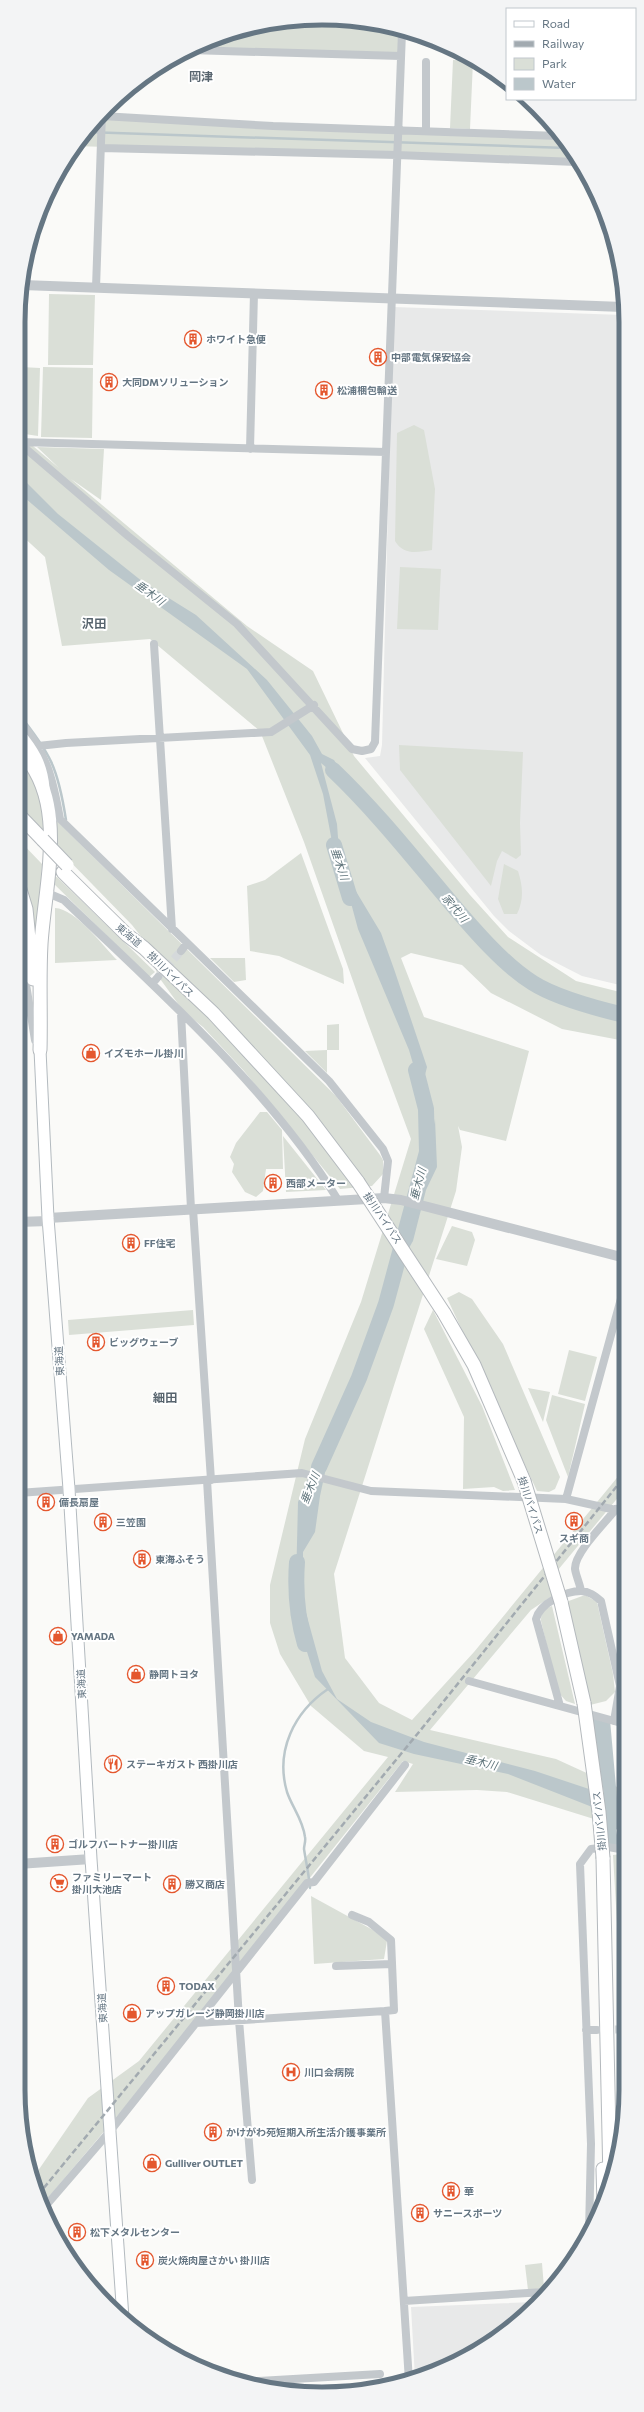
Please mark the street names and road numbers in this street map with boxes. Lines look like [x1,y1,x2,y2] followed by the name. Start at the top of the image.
[114,921,144,949] street label: 東海道
[145,949,197,999] street label: 掛川バイパス
[361,1190,405,1246] street label: 掛川バイパス
[52,1346,66,1376] street label: 東海道
[516,1475,546,1535] street label: 掛川バイパス
[74,1669,88,1699] street label: 東海道
[590,1791,608,1851] street label: 掛川バイパス
[95,1993,109,2023] street label: 東海道

